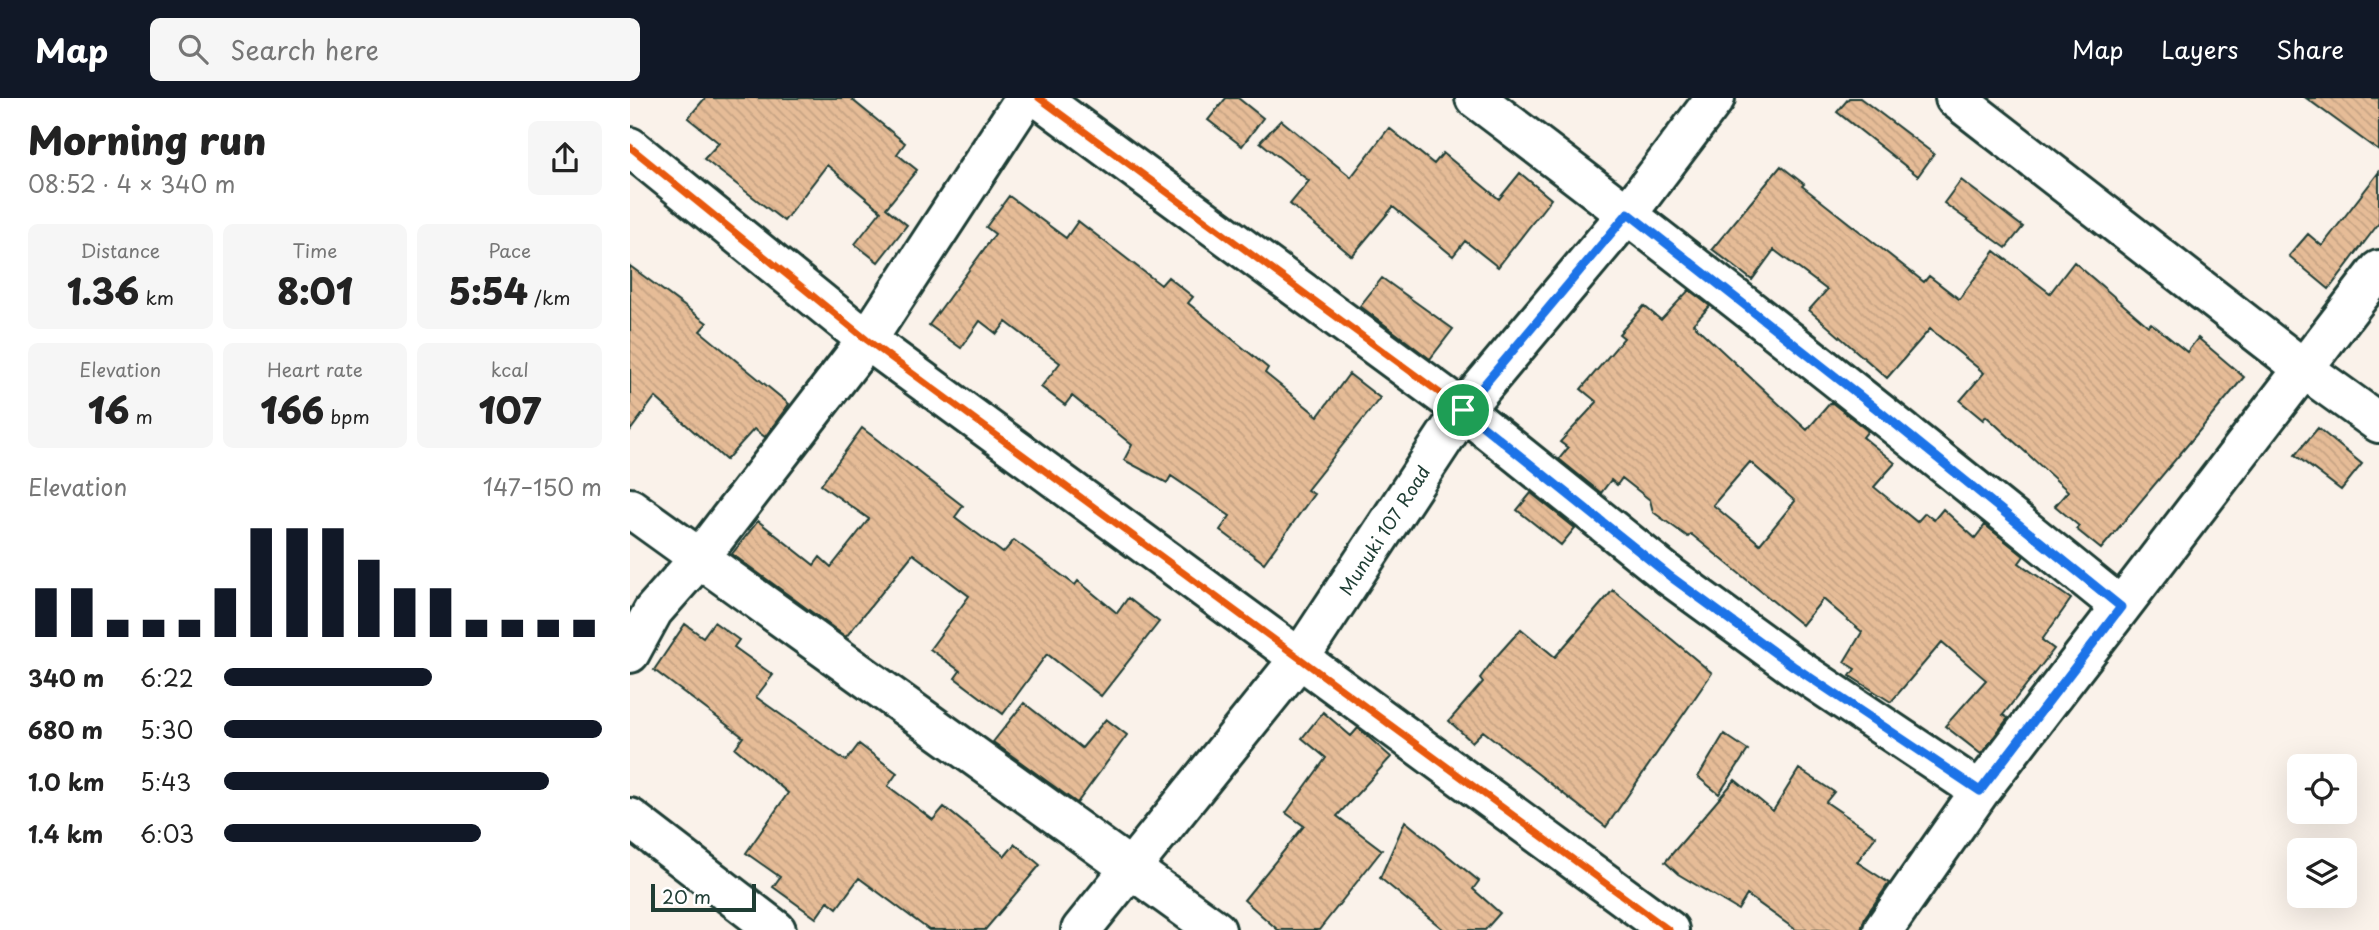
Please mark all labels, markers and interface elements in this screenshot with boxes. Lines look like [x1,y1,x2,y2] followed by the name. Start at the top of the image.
[150,18,640,81] search box
[35,24,108,74] text: Map
[174,30,212,68] icon: search
[230,30,379,69] text: Search here
[2072,31,2123,67] text: Map
[2161,31,2238,67] text: Layers
[2276,31,2344,67] text: Share
[28,111,266,168] text: Morning run
[528,121,602,195] button: share
[28,166,235,201] text: 08:52 · 4 × 340 m
[80,236,160,264] text: Distance
[293,236,337,264] text: Time
[488,236,531,264] text: Pace
[67,264,139,317] text: 1.36
[277,264,353,317] text: 8:01
[449,264,528,317] text: 5:54
[139,283,174,311] text: km
[528,283,570,311] text: /km
[79,355,161,383] text: Elevation
[267,355,363,383] text: Heart rate
[491,355,529,383] text: kcal
[1433,380,1493,440] pin
[88,383,129,436] text: 16
[260,383,324,436] text: 166
[478,383,541,436] text: 107
[1444,391,1482,429] icon: arrive
[129,402,153,430] text: m
[324,402,370,430] text: bpm
[1332,460,1436,600] street label: Munuki 107 Road
[28,469,127,504] text: Elevation
[483,469,602,504] text: 147–150 m
[28,660,104,695] text: 340 m
[140,660,194,695] text: 6:22
[28,712,103,747] text: 680 m
[140,712,193,747] text: 5:30
[2287,754,2357,908] map controls
[2287,754,2357,824] button: locate
[28,764,105,799] text: 1.0 km
[140,764,191,799] text: 5:43
[28,816,103,851] text: 1.4 km
[140,816,194,851] text: 6:03
[2287,838,2357,908] button: layers
[651,881,756,913] scale bar
[662,882,711,910] text: 20 m

